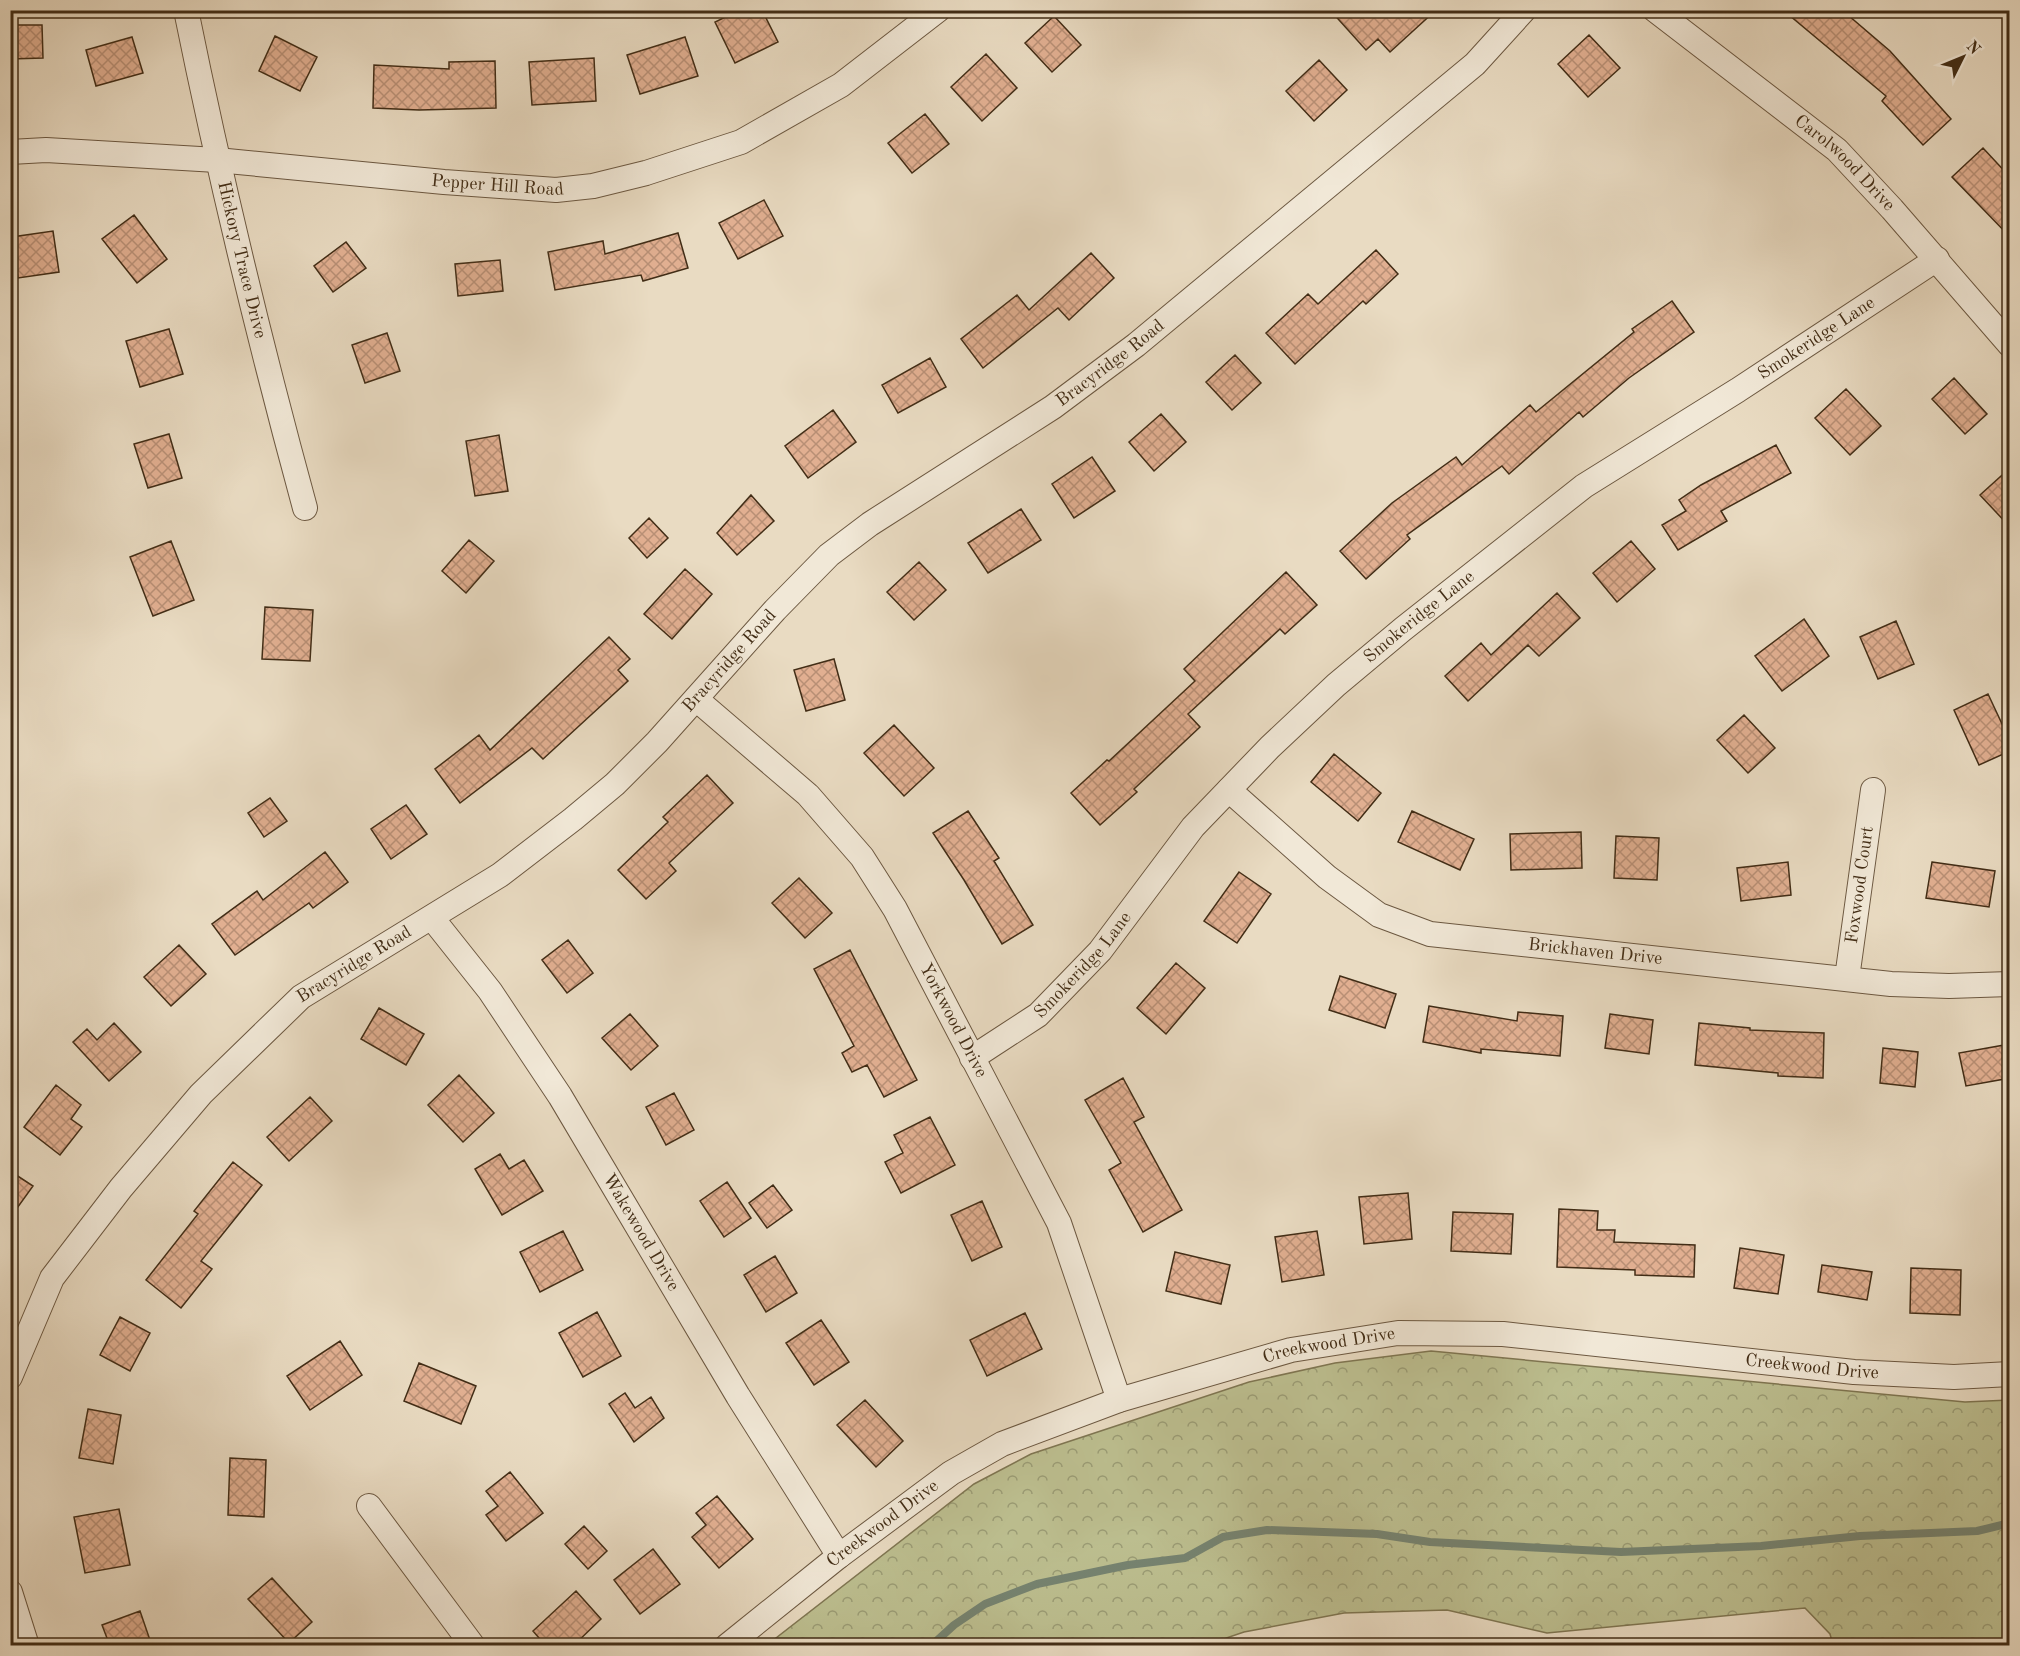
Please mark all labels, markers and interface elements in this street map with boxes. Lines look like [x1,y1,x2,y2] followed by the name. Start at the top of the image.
[1933,27,1993,87] north arrow
[1962,38,1983,59] text: N
[1791,112,1898,215] street label: Carolwood Drive
[430,172,565,199] street label: Pepper Hill Road
[214,180,269,340] street label: Hickory Trace Drive
[1755,293,1878,383] street label: Smokeridge Lane
[1053,316,1168,410] street label: Bracyridge Road
[1361,567,1478,666] street label: Smokeridge Lane
[679,606,780,716] street label: Bracyridge Road
[1843,825,1877,945] street label: Foxwood Court
[1031,909,1135,1022] street label: Smokeridge Lane
[294,923,415,1006] street label: Bracyridge Road
[1527,936,1663,968] street label: Brickhaven Drive
[916,960,990,1081] street label: Yorkwood Drive
[599,1171,683,1294] street label: Wakewood Drive
[1261,1325,1396,1367] street label: Creekwood Drive
[1744,1351,1879,1382] street label: Creekwood Drive
[823,1477,942,1571] street label: Creekwood Drive

